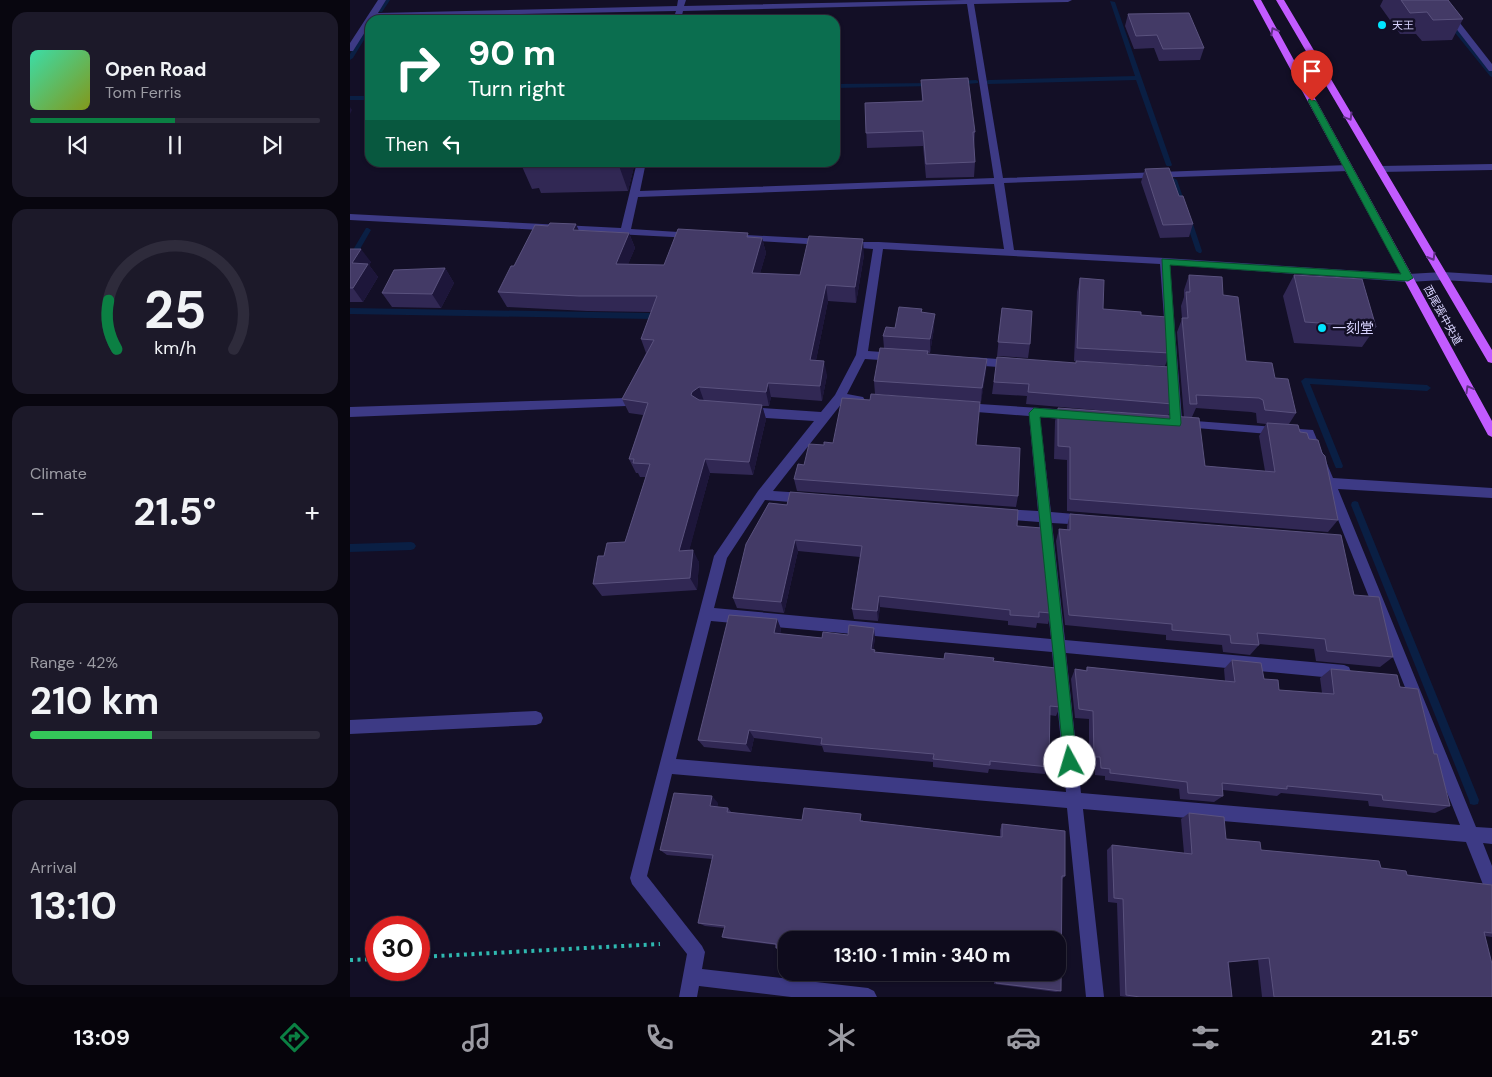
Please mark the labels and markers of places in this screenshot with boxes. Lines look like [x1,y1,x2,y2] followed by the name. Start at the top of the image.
[1392,18,1414,32] place label: 天王
[1376,19,1388,31] marker: 天王
[1291,50,1333,101] pin
[1332,319,1374,337] place label: 一刻堂
[1316,322,1328,334] marker: 一刻堂

